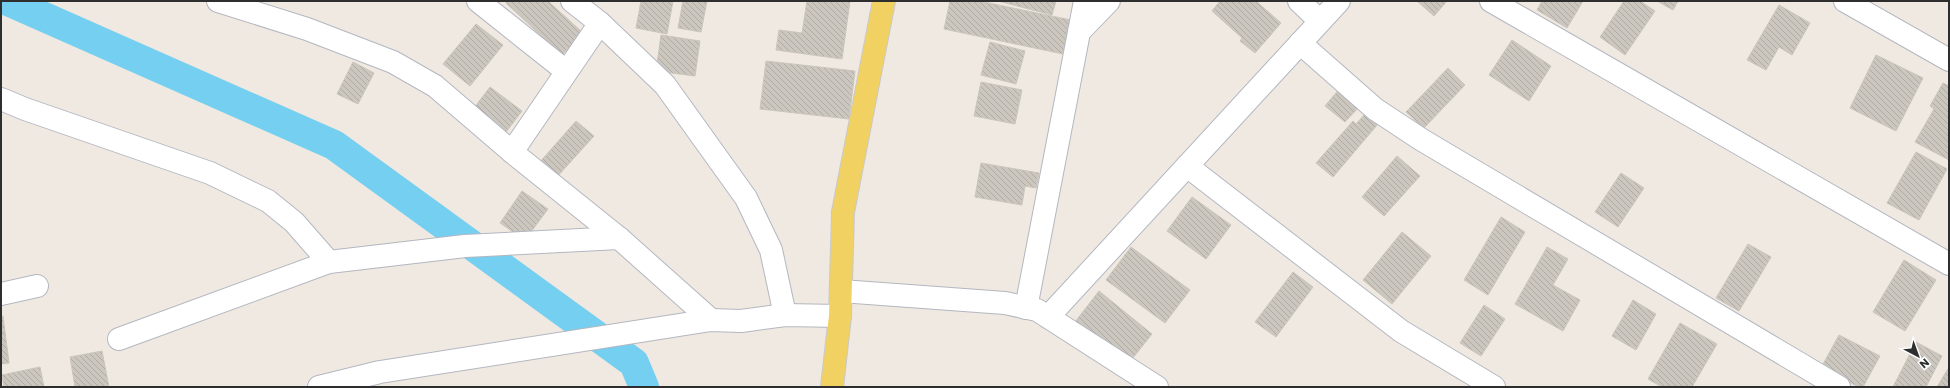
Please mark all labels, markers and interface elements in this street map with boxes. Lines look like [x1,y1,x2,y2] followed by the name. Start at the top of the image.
[1898,336,1938,376] north arrow
[1916,355,1933,372] text: N

